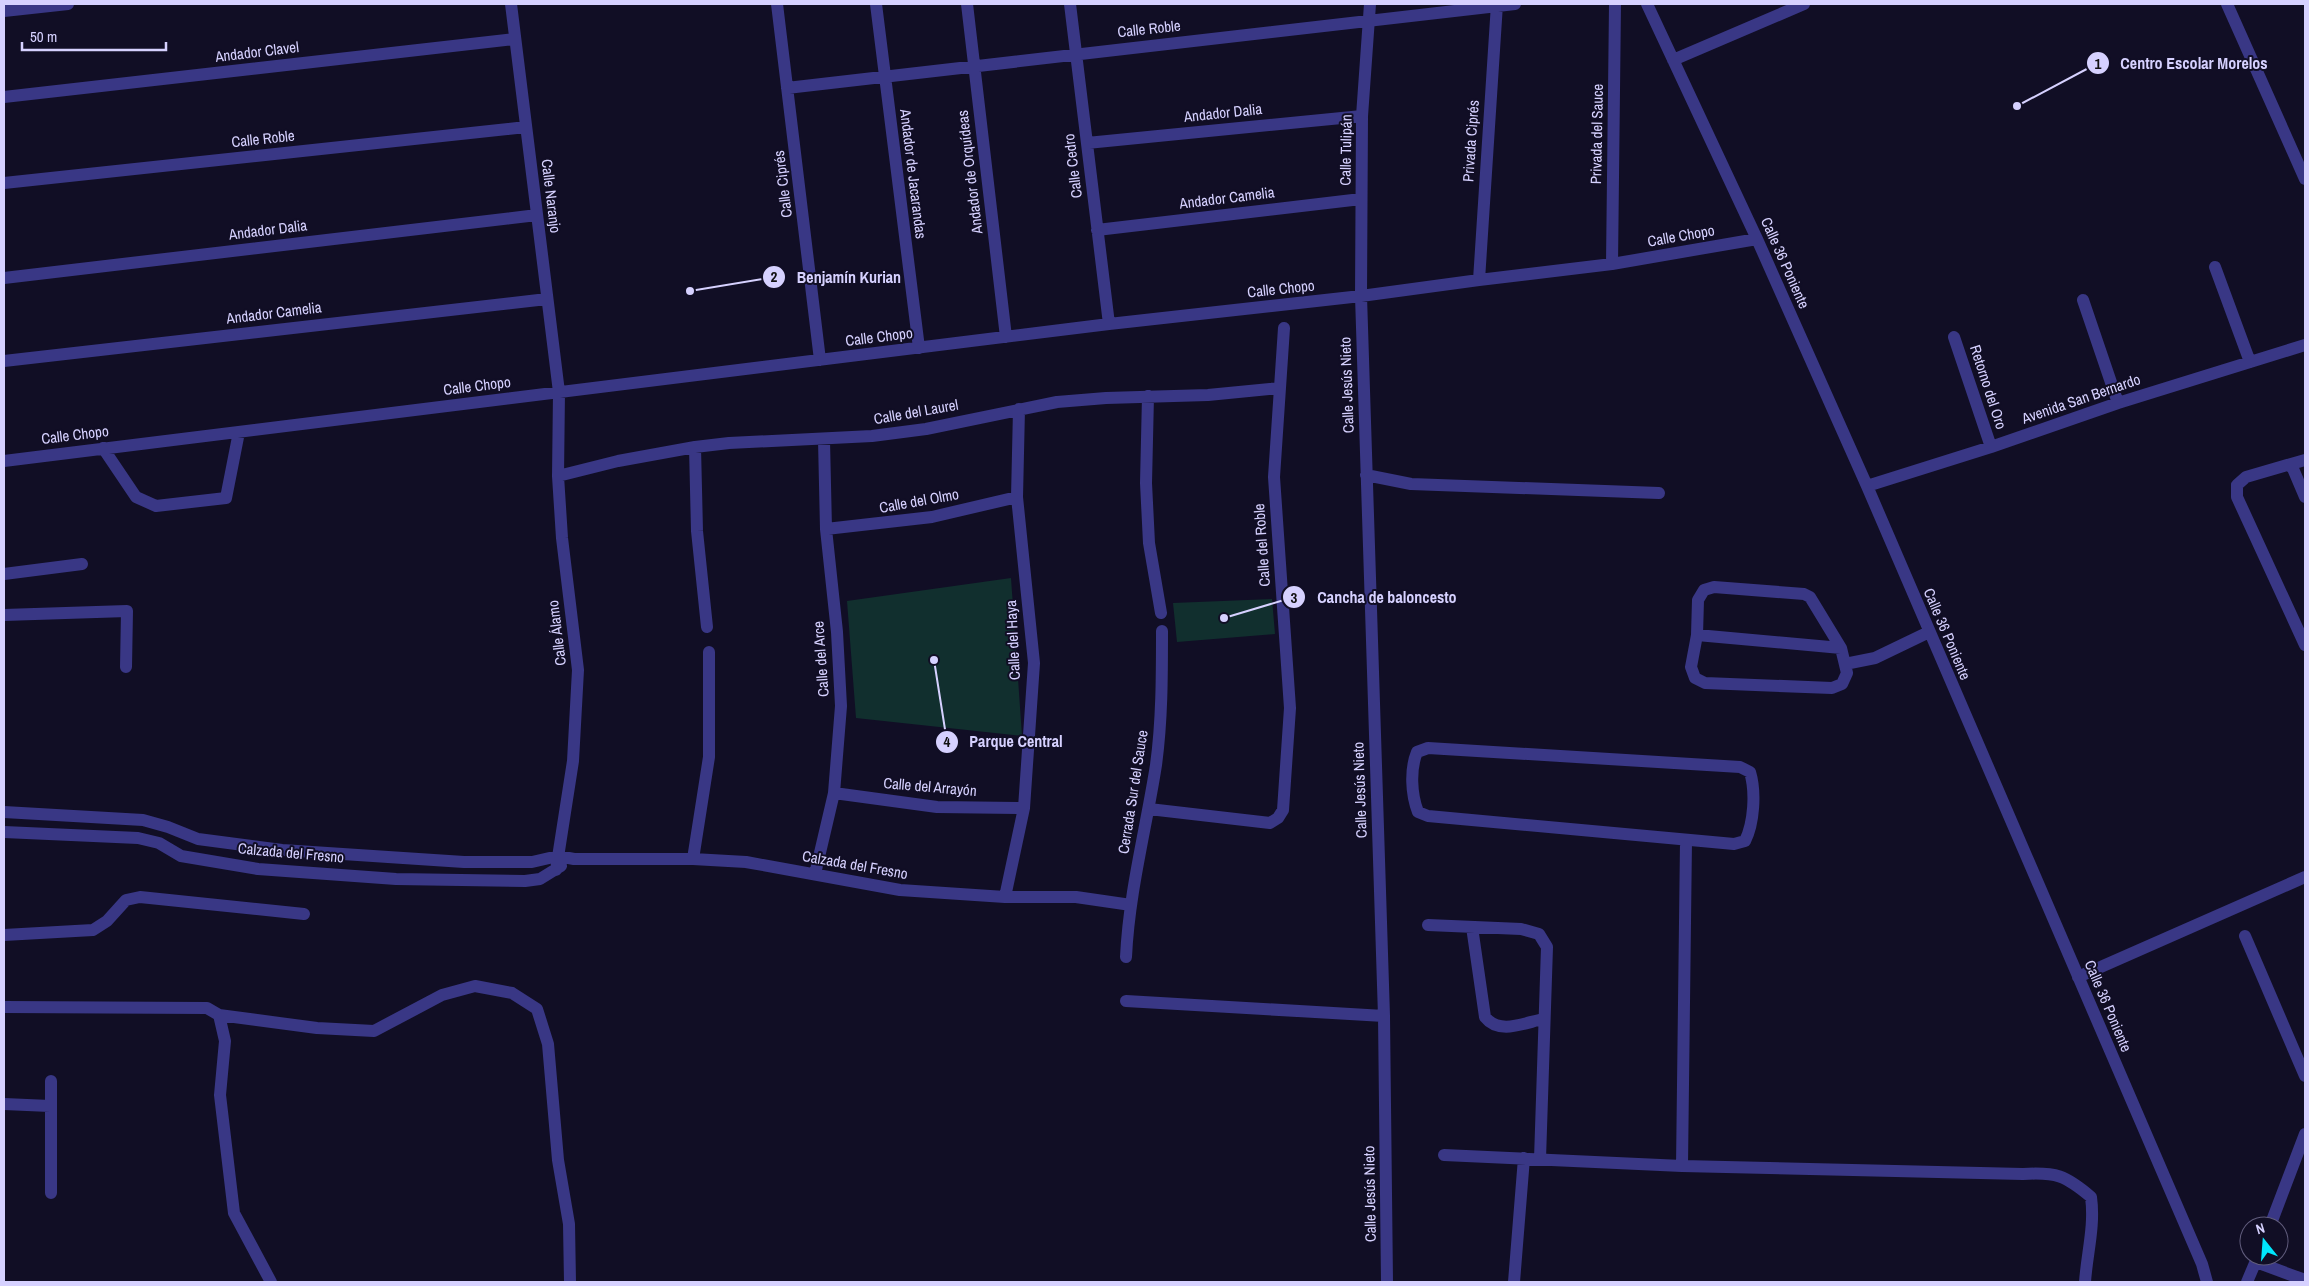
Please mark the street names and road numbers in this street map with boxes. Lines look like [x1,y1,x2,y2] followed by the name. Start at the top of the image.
[1116,15,1182,42] street label: Calle Roble
[213,36,300,67] street label: Andador Clavel
[1585,83,1608,184] street label: Privada del Sauce
[1182,98,1263,127] street label: Andador Dalia
[1457,99,1484,183] street label: Privada Ciprés
[895,107,932,240] street label: Andador de Jacarandas
[951,109,988,236] street label: Andador de Orquídeas
[1334,114,1357,186] street label: Calle Tulipán
[230,125,296,152] street label: Calle Roble
[1058,132,1087,200] street label: Calle Cedro
[768,149,797,219] street label: Calle Ciprés
[537,158,566,234] street label: Calle Naranjo
[1177,181,1276,214] street label: Andador Camelia
[227,214,308,245] street label: Andador Dalia
[1756,214,1815,312] street label: Calle 36 Poniente
[1646,219,1716,252] street label: Calle Chopo
[1246,275,1316,302] street label: Calle Chopo
[224,296,323,329] street label: Andador Camelia
[844,322,914,351] street label: Calle Chopo
[1334,336,1359,434] street label: Calle Jesús Nieto
[1965,342,2012,432] street label: Retorno del Oro
[2018,368,2143,429] street label: Avenida San Bernardo
[442,371,512,400] street label: Calle Chopo
[872,394,960,429] street label: Calle del Laurel
[40,420,110,449] street label: Calle Chopo
[877,483,961,518] street label: Calle del Olmo
[1248,503,1275,587] street label: Calle del Roble
[1919,585,1976,683] street label: Calle 36 Poniente
[542,599,571,667] street label: Calle Álamo
[1000,599,1025,681] street label: Calle del Haya
[807,620,834,698] street label: Calle del Arce
[1112,728,1153,855] street label: Cerrada Sur del Sauce
[1347,741,1372,839] street label: Calle Jesús Nieto
[882,772,978,801] street label: Calle del Arrayón
[237,837,345,868] street label: Calzada del Fresno
[801,845,910,884] street label: Calzada del Fresno
[2080,957,2137,1055] street label: Calle 36 Poniente
[1358,1145,1381,1242] street label: Calle Jesús Nieto

